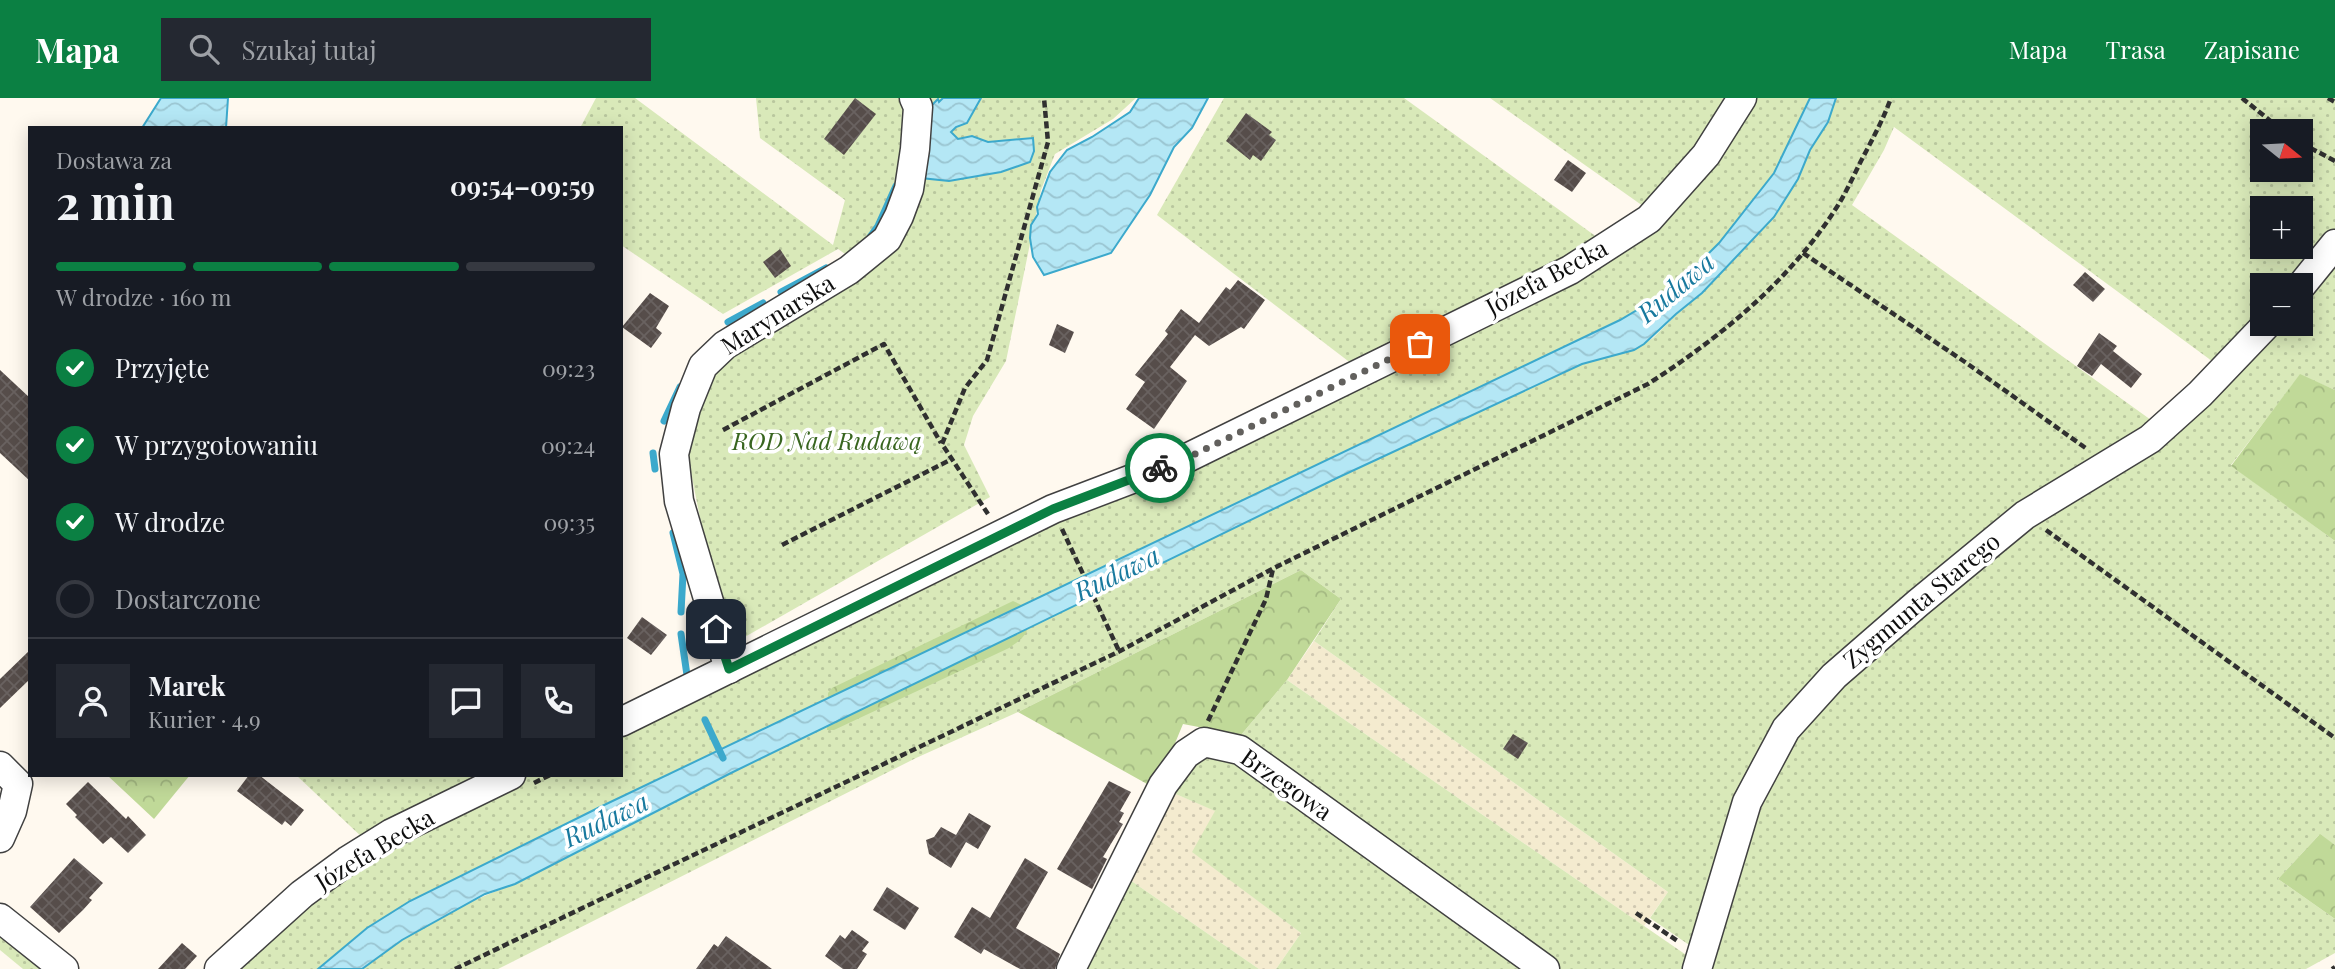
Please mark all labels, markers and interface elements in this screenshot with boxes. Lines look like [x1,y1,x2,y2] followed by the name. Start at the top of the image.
[161,18,651,81] search box
[35,27,119,71] text: Mapa
[185,30,223,68] icon: search
[241,32,376,67] text: Szukaj tutaj
[2009,33,2067,65] text: Mapa
[2105,33,2166,65] text: Trasa
[2204,33,2300,65] text: Zapisane
[2250,119,2314,182] north arrow
[2250,119,2313,336] map controls
[56,144,172,175] text: Dostawa za
[450,168,595,203] text: 09:54–09:59
[56,170,175,232] text: 2 min
[2250,196,2313,259] button: +
[1479,231,1612,322] street label: Józefa Becka
[1628,244,1721,330] water label: Rudawa
[714,266,840,361] street label: Marynarska
[2250,273,2313,336] button: −
[56,281,231,312] text: W drodze · 160 m
[1390,314,1450,374] pin
[1401,325,1439,363] icon: bag
[56,349,94,387] icon: check
[115,350,210,385] text: Przyjęte
[542,352,595,383] text: 09:23
[731,424,922,456] park label: ROD Nad Rudawą
[56,426,94,464] icon: check
[115,427,318,462] text: W przygotowaniu
[541,429,595,460] text: 09:24
[1125,433,1195,503] courier
[1141,449,1179,487] icon: bike
[56,503,94,541] icon: check
[115,504,225,539] text: W drodze
[543,506,595,537] text: 09:35
[1836,524,2006,675] street label: Zygmunta Starego
[1067,537,1165,609] water label: Rudawa
[115,581,261,616] text: Dostarczone
[686,599,746,659] pin
[697,610,735,648] icon: home
[56,664,130,738] button: person
[429,664,503,738] button: chat
[521,664,595,738] button: phone
[148,668,226,703] text: Marek
[148,703,261,734] text: Kurier · 4.9
[1235,740,1339,827] street label: Brzegowa
[556,783,654,855] water label: Rudawa
[308,800,439,897] street label: Józefa Becka

